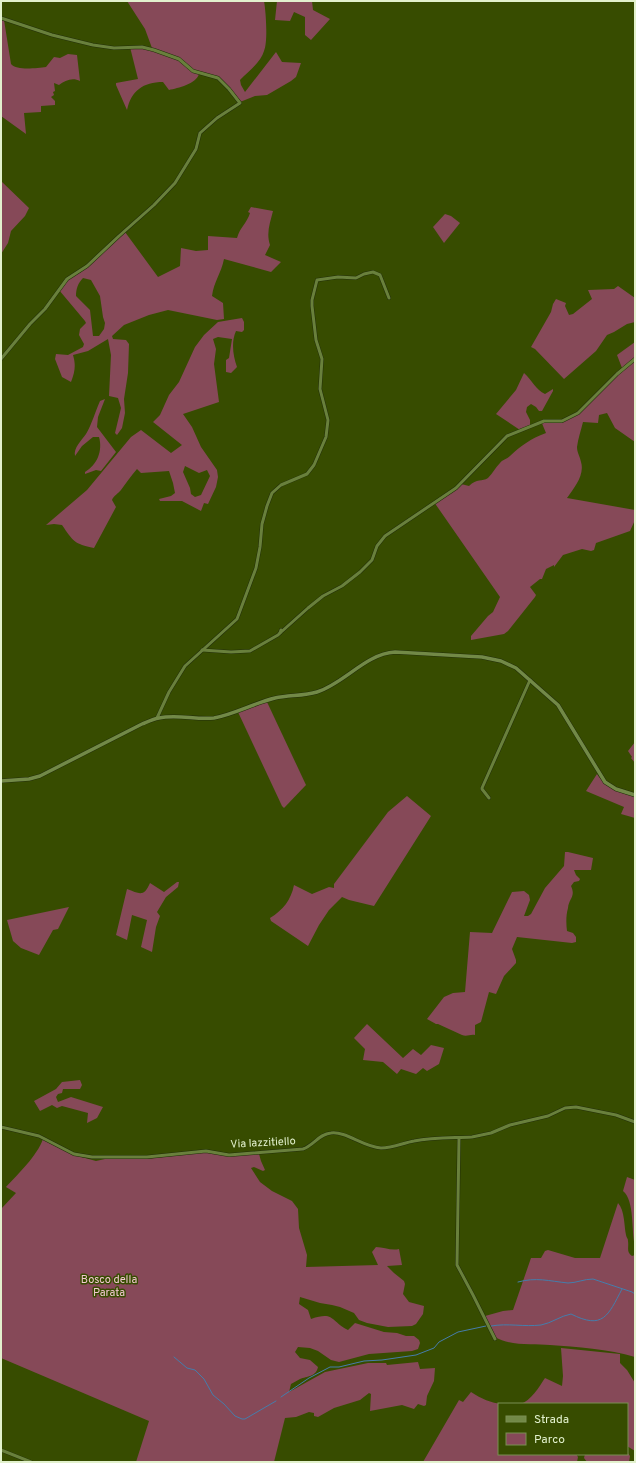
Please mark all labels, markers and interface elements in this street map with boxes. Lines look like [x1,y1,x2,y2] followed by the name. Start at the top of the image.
[230,1134,296,1152] street label: Via Iazzitiello
[81,1273,137,1300] park label: Bosco della Parata
[498,1403,628,1455] legend
[534,1412,569,1428] text: Strada
[534,1432,565,1448] text: Parco

